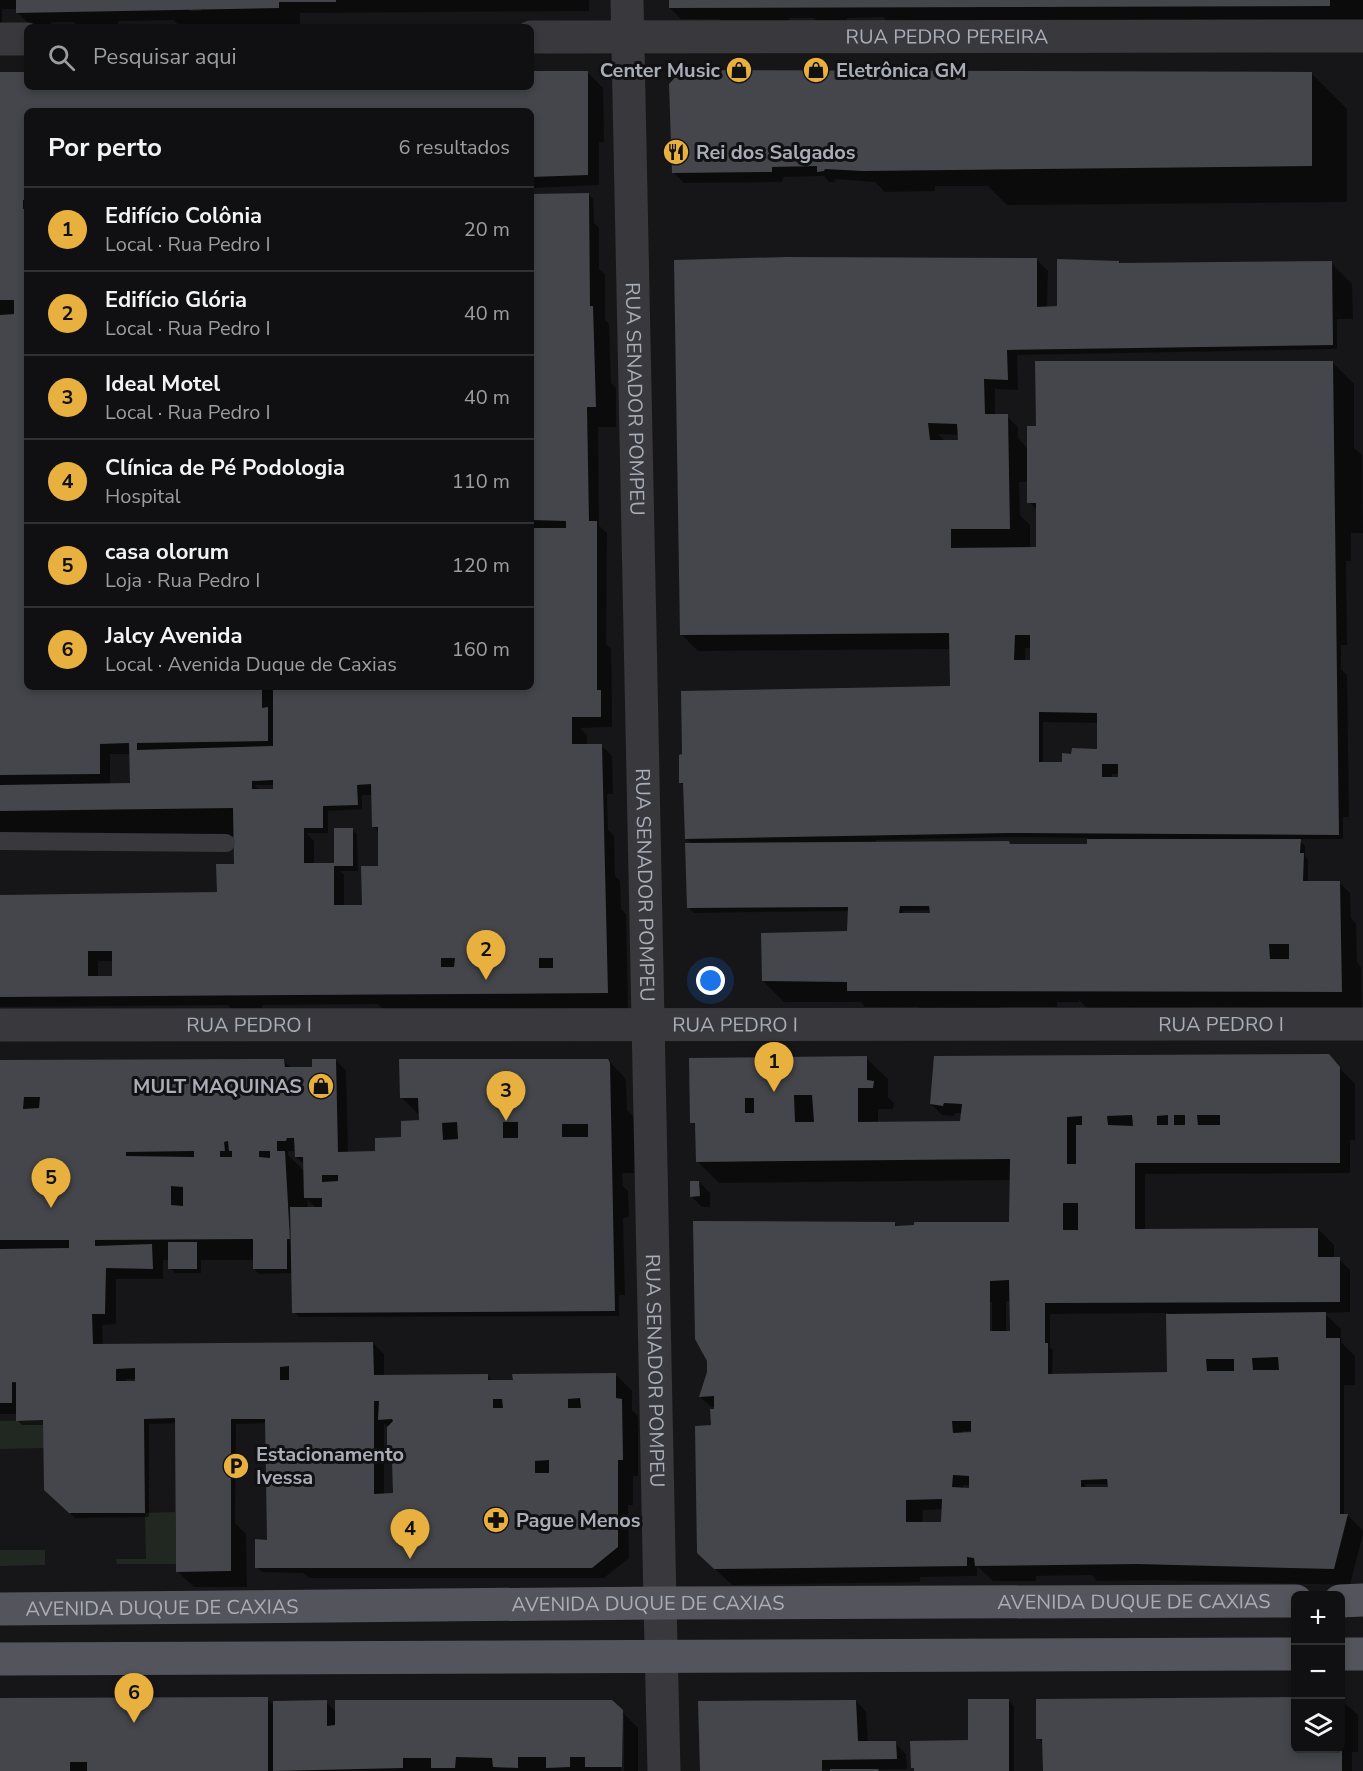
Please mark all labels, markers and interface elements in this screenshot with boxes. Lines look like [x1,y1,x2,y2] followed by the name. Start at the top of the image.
[846,23,1049,51] street label: RUA PEDRO PEREIRA
[24,24,534,90] search box
[45,41,78,74] icon: search
[93,42,237,72] text: Pesquisar aqui
[724,55,754,85] shop icon: Center Music
[801,55,831,85] shop icon: Eletrônica GM
[600,57,721,84] place label: Center Music
[836,57,967,84] place label: Eletrônica GM
[48,130,162,165] text: Por perto
[399,134,510,161] text: 6 resultados
[661,137,691,167] restaurant icon: Rei dos Salgados
[696,139,856,166] place label: Rei dos Salgados
[105,201,262,231] text: Edifício Colônia
[62,216,74,243] text: 1
[464,216,510,243] text: 20 m
[105,231,271,258] text: Local · Rua Pedro I
[619,282,651,516] street label: RUA SENADOR POMPEU
[105,285,247,315] text: Edifício Glória
[62,300,74,327] text: 2
[464,300,510,327] text: 40 m
[105,315,271,342] text: Local · Rua Pedro I
[105,369,220,399] text: Ideal Motel
[62,384,74,411] text: 3
[464,384,510,411] text: 40 m
[105,399,271,426] text: Local · Rua Pedro I
[105,453,345,483] text: Clínica de Pé Podologia
[62,468,74,495] text: 4
[452,468,510,495] text: 110 m
[105,483,181,510] text: Hospital
[105,537,229,567] text: casa olorum
[62,552,74,579] text: 5
[452,552,510,579] text: 120 m
[105,567,260,594] text: Loja · Rua Pedro I
[105,621,243,651] text: Jalcy Avenida
[62,636,74,663] text: 6
[452,636,510,663] text: 160 m
[105,651,397,678] text: Local · Avenida Duque de Caxias
[629,768,661,1002] street label: RUA SENADOR POMPEU
[466,930,506,980] pin: 2
[696,966,725,995] your location
[672,1011,798,1039] street label: RUA PEDRO I
[1158,1011,1284,1038] street label: RUA PEDRO I
[186,1012,312,1039] street label: RUA PEDRO I
[754,1042,794,1092] pin: 1
[306,1071,336,1101] shop icon: MULT MAQUINAS
[486,1072,526,1121] pin: 3
[133,1073,302,1100] place label: MULT MAQUINAS
[32,1158,70,1208] pin: 5
[639,1254,671,1488] street label: RUA SENADOR POMPEU
[256,1441,404,1491] place label: Estacionamento Ivessa
[221,1451,251,1481] parking icon: Estacionamento Ivessa
[481,1505,511,1535] pharmacy icon: Pague Menos
[516,1507,641,1534] place label: Pague Menos
[390,1510,430,1559] pin: 4
[997,1588,1271,1616] street label: AVENIDA DUQUE DE CAXIAS
[511,1590,785,1618] street label: AVENIDA DUQUE DE CAXIAS
[1291,1591,1345,1753] map controls
[1291,1591,1345,1645] button: +
[25,1593,299,1623] street label: AVENIDA DUQUE DE CAXIAS
[1291,1645,1345,1699] button: −
[114,1674,154,1723] pin: 6
[1291,1699,1345,1753] button: layers

